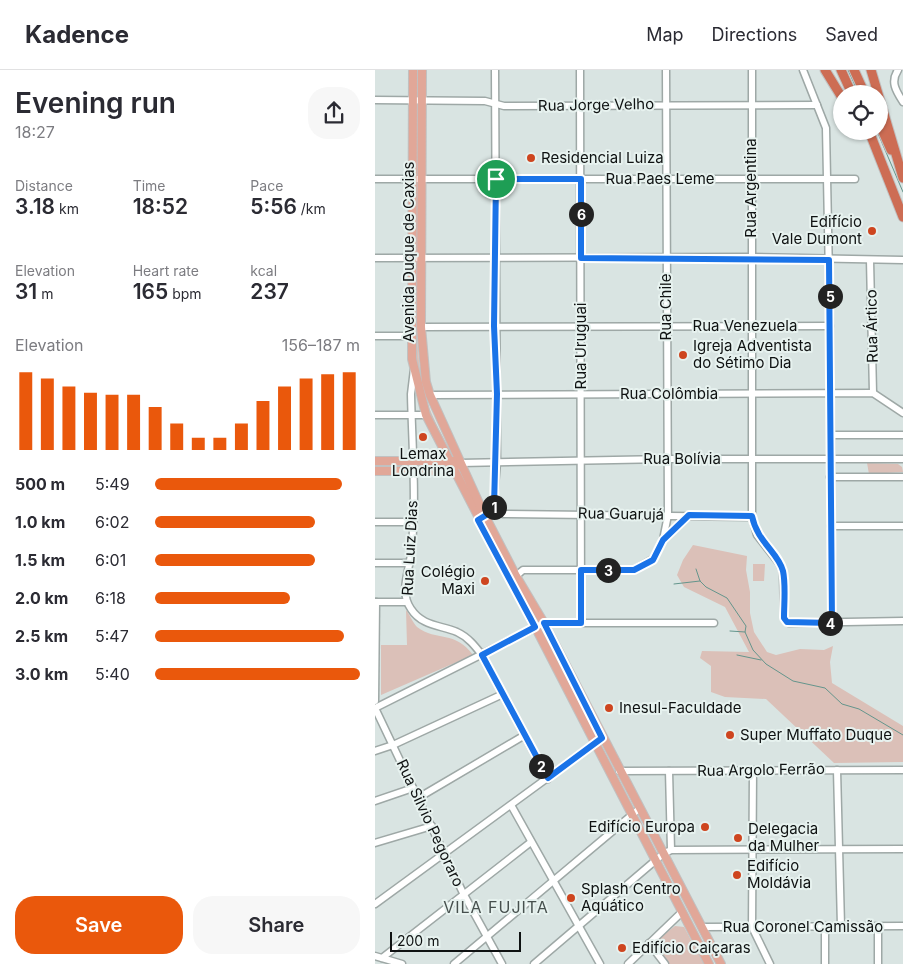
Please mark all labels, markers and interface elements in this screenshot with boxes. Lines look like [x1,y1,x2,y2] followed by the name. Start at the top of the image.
[25,20,129,49] text: Kadence
[646,24,684,45] text: Map
[712,24,797,45] text: Directions
[825,24,878,45] text: Saved
[833,85,888,140] map controls
[833,85,888,140] button: locate
[15,86,176,120] text: Evening run
[308,87,360,139] button: share
[538,94,654,115] street label: Rua Jorge Velho
[15,122,55,142] text: 18:27
[741,138,760,238] street label: Rua Argentina
[541,148,664,167] place label: Residencial Luiza
[525,152,537,164] marker: Residencial Luiza
[475,158,517,200] pin
[399,161,418,342] street label: Avenida Duque de Caxias
[482,165,510,193] icon: arrive
[605,169,715,188] street label: Rua Paes Leme
[15,177,73,194] text: Distance
[133,177,166,194] text: Time
[250,177,283,194] text: Pace
[15,194,55,219] text: 3.18
[133,194,188,219] text: 18:52
[250,194,297,219] text: 5:56
[55,200,79,217] text: km
[297,200,326,217] text: /km
[569,202,593,226] pin: 6
[577,206,586,223] text: 6
[772,212,862,248] place label: Edifício Vale Dumont
[866,225,878,237] marker: Edifício Vale Dumont
[15,262,75,279] text: Elevation
[133,262,199,279] text: Heart rate
[250,262,277,279] text: kcal
[656,273,675,341] street label: Rua Chile
[15,279,37,304] text: 31
[133,279,168,304] text: 165
[250,279,289,304] text: 237
[817,284,843,308] pin: 5
[37,285,53,302] text: m
[168,285,202,302] text: bpm
[826,288,835,305] text: 5
[861,289,882,363] street label: Rua Ártico
[571,303,590,389] street label: Rua Uruguai
[693,316,797,335] street label: Rua Venezuela
[15,335,84,355] text: Elevation
[282,335,360,355] text: 156–187 m
[693,336,812,372] place label: Igreja Adventista do Sétimo Dia
[677,349,689,361] marker: Igreja Adventista do Sétimo Dia
[620,384,718,403] street label: Rua Colômbia
[417,431,429,443] marker: Lemax Londrina
[392,444,454,480] place label: Lemax Londrina
[643,449,721,468] street label: Rua Bolívia
[15,474,65,494] text: 500 m
[95,474,130,494] text: 5:49
[481,494,507,520] pin: 1
[491,499,498,516] text: 1
[398,500,421,596] street label: Rua Luiz Dias
[578,503,664,524] street label: Rua Guarujá
[15,512,65,532] text: 1.0 km
[95,512,129,532] text: 6:02
[15,550,65,570] text: 1.5 km
[95,550,126,570] text: 6:01
[595,558,621,582] pin: 3
[421,562,475,598] place label: Colégio Maxi
[604,562,613,579] text: 3
[479,575,491,587] marker: Colégio Maxi
[15,588,68,608] text: 2.0 km
[95,588,126,608] text: 6:18
[817,610,843,636] pin: 4
[826,615,835,632] text: 4
[15,626,68,646] text: 2.5 km
[95,626,129,646] text: 5:47
[15,664,68,684] text: 3.0 km
[95,664,130,684] text: 5:40
[619,698,741,717] place label: Inesul-Faculdade
[603,702,615,714] marker: Inesul-Faculdade
[740,725,892,744] place label: Super Muffato Duque
[724,729,736,741] marker: Super Muffato Duque
[529,754,553,778] pin: 2
[393,756,468,889] street label: Rua Silvio Pegoraro
[537,758,546,775] text: 2
[697,759,825,780] street label: Rua Argolo Ferrão
[589,817,695,836] place label: Edifício Europa
[748,819,819,855] place label: Delegacia da Mulher
[699,821,711,833] marker: Edifício Europa
[732,832,744,844] marker: Delegacia da Mulher
[747,856,811,892] place label: Edifício Moldávia
[731,869,743,881] marker: Edifício Moldávia
[581,879,681,915] place label: Splash Centro Aquático
[565,892,577,904] marker: Splash Centro Aquático
[15,896,183,954] button: Save
[193,896,360,954] button: Share
[443,897,549,917] district label: VILA FUJITA
[723,917,883,936] street label: Rua Coronel Camissão
[390,929,521,952] scale bar
[397,932,439,949] text: 200 m
[632,938,751,957] place label: Edifício Caiçaras
[616,942,628,954] marker: Edifício Caiçaras

